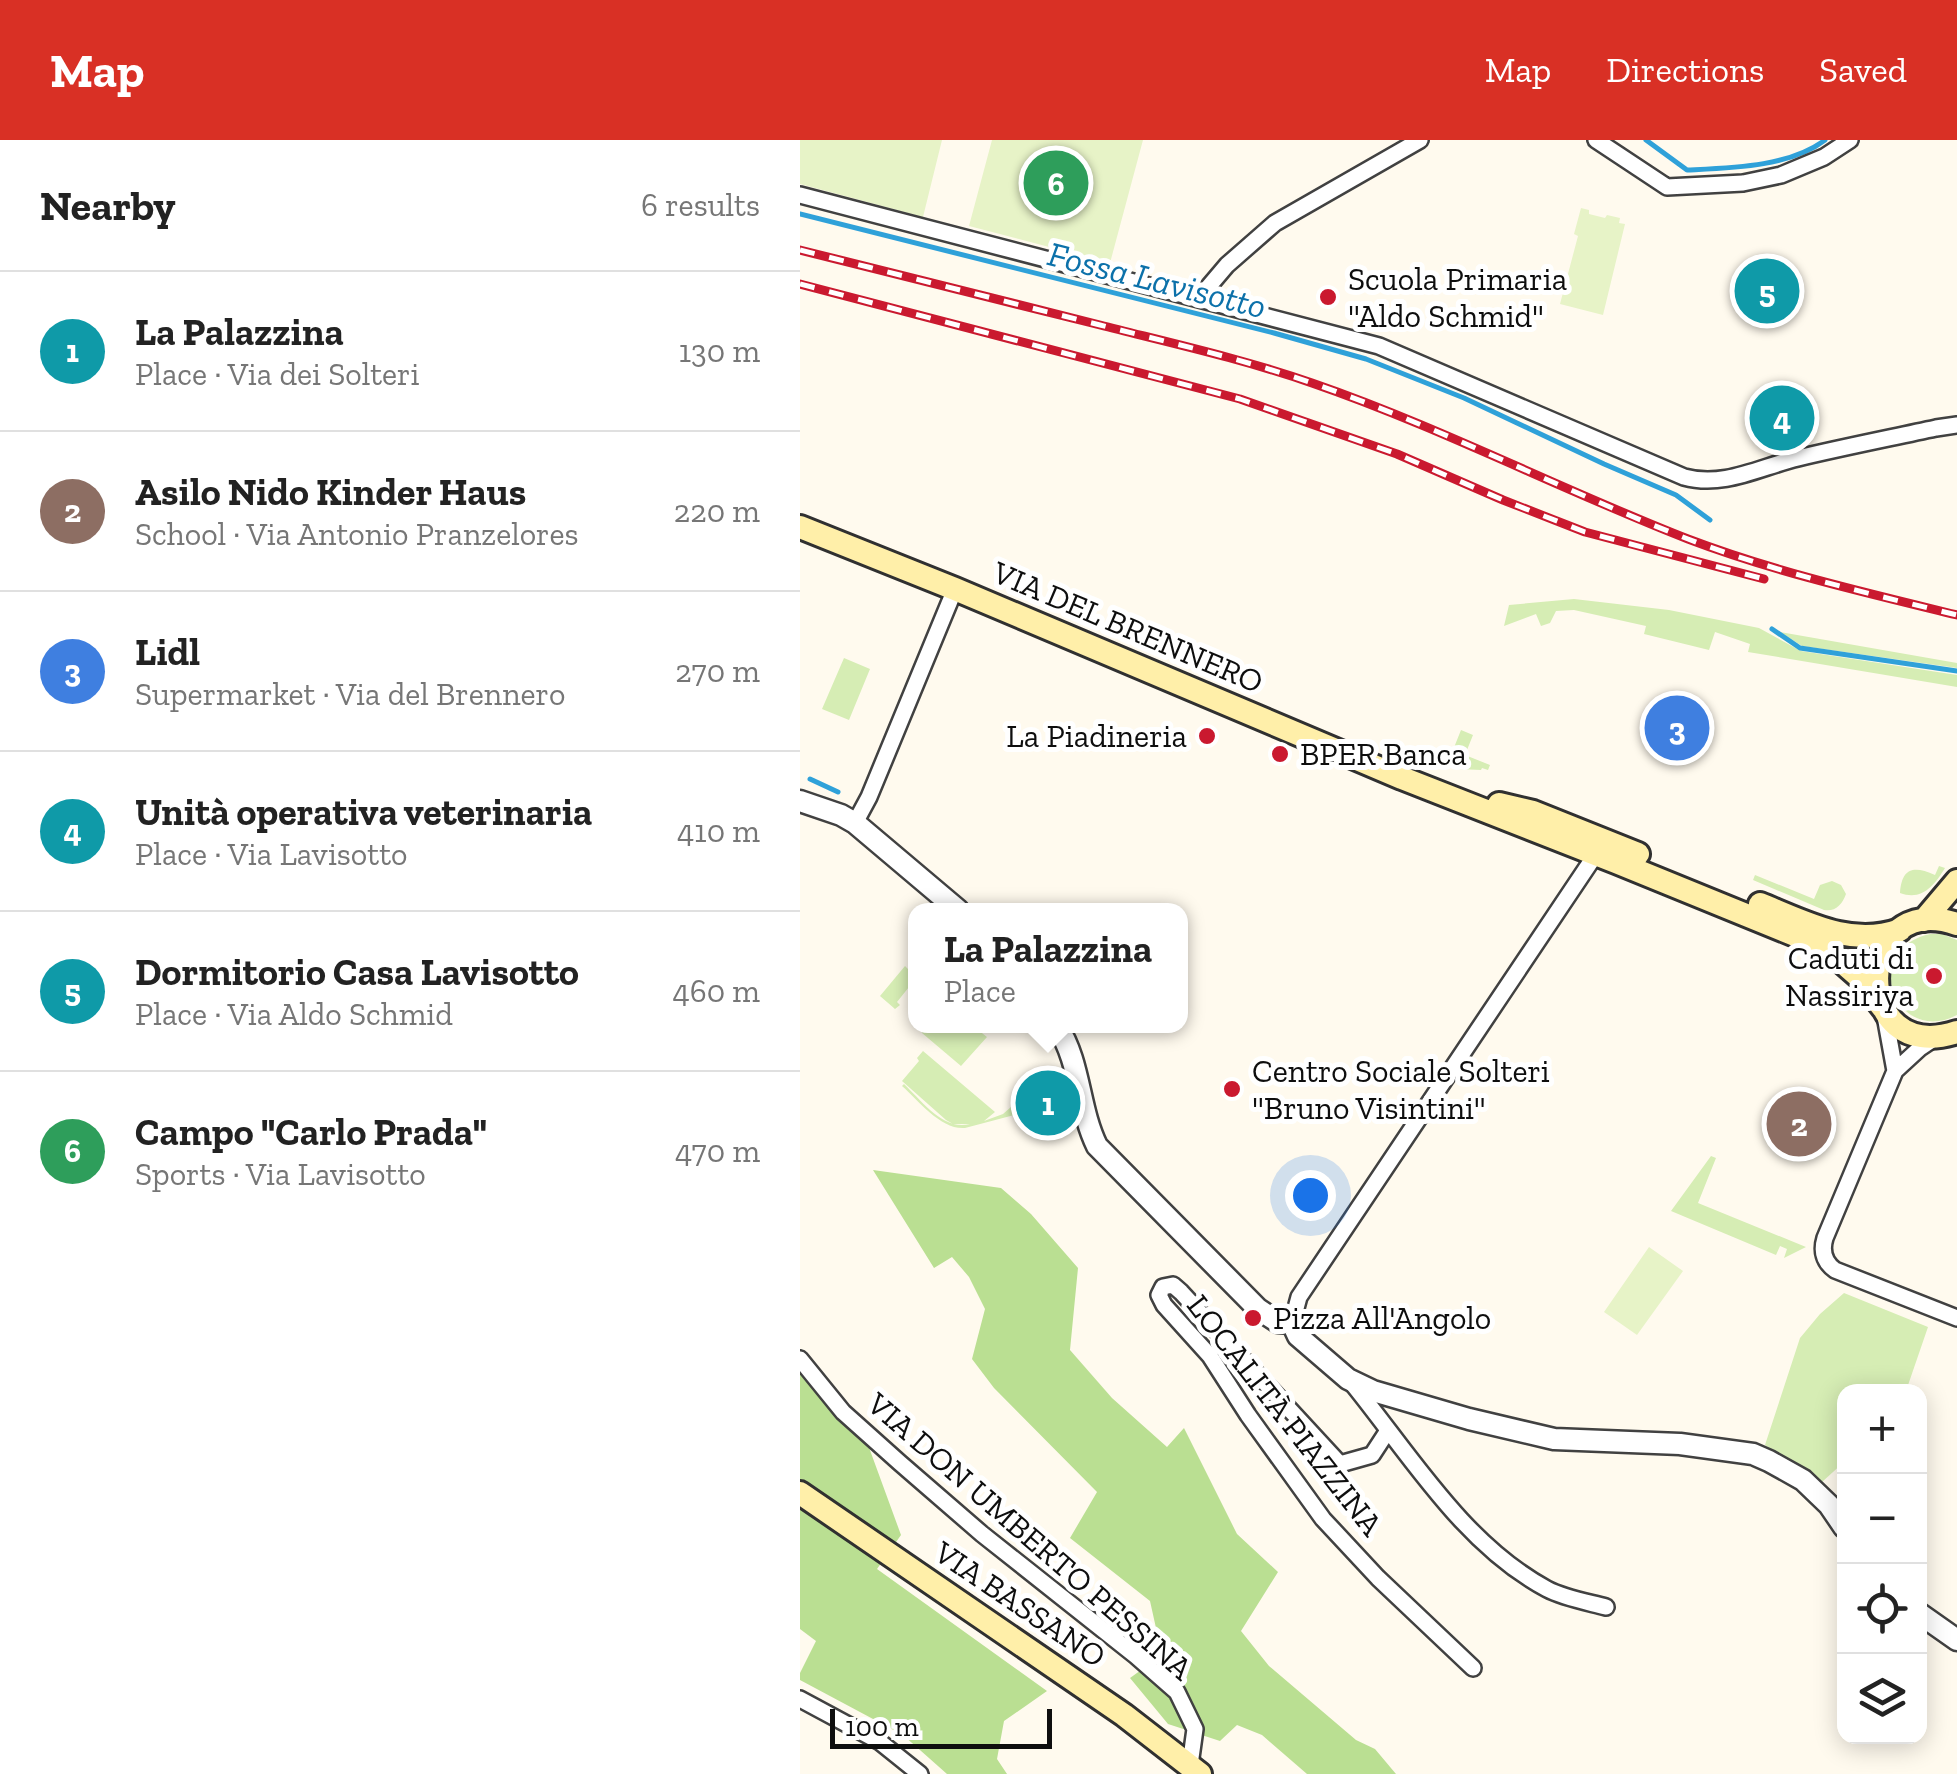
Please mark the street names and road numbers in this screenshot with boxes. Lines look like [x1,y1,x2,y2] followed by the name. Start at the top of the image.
[986,553,1269,701] street label: VIA DEL BRENNERO
[1179,1287,1391,1543] street label: LOCALITÀ PIAZZINA
[859,1384,1201,1688] street label: VIA DON UMBERTO PESSINA
[926,1532,1113,1675] street label: VIA BASSANO

